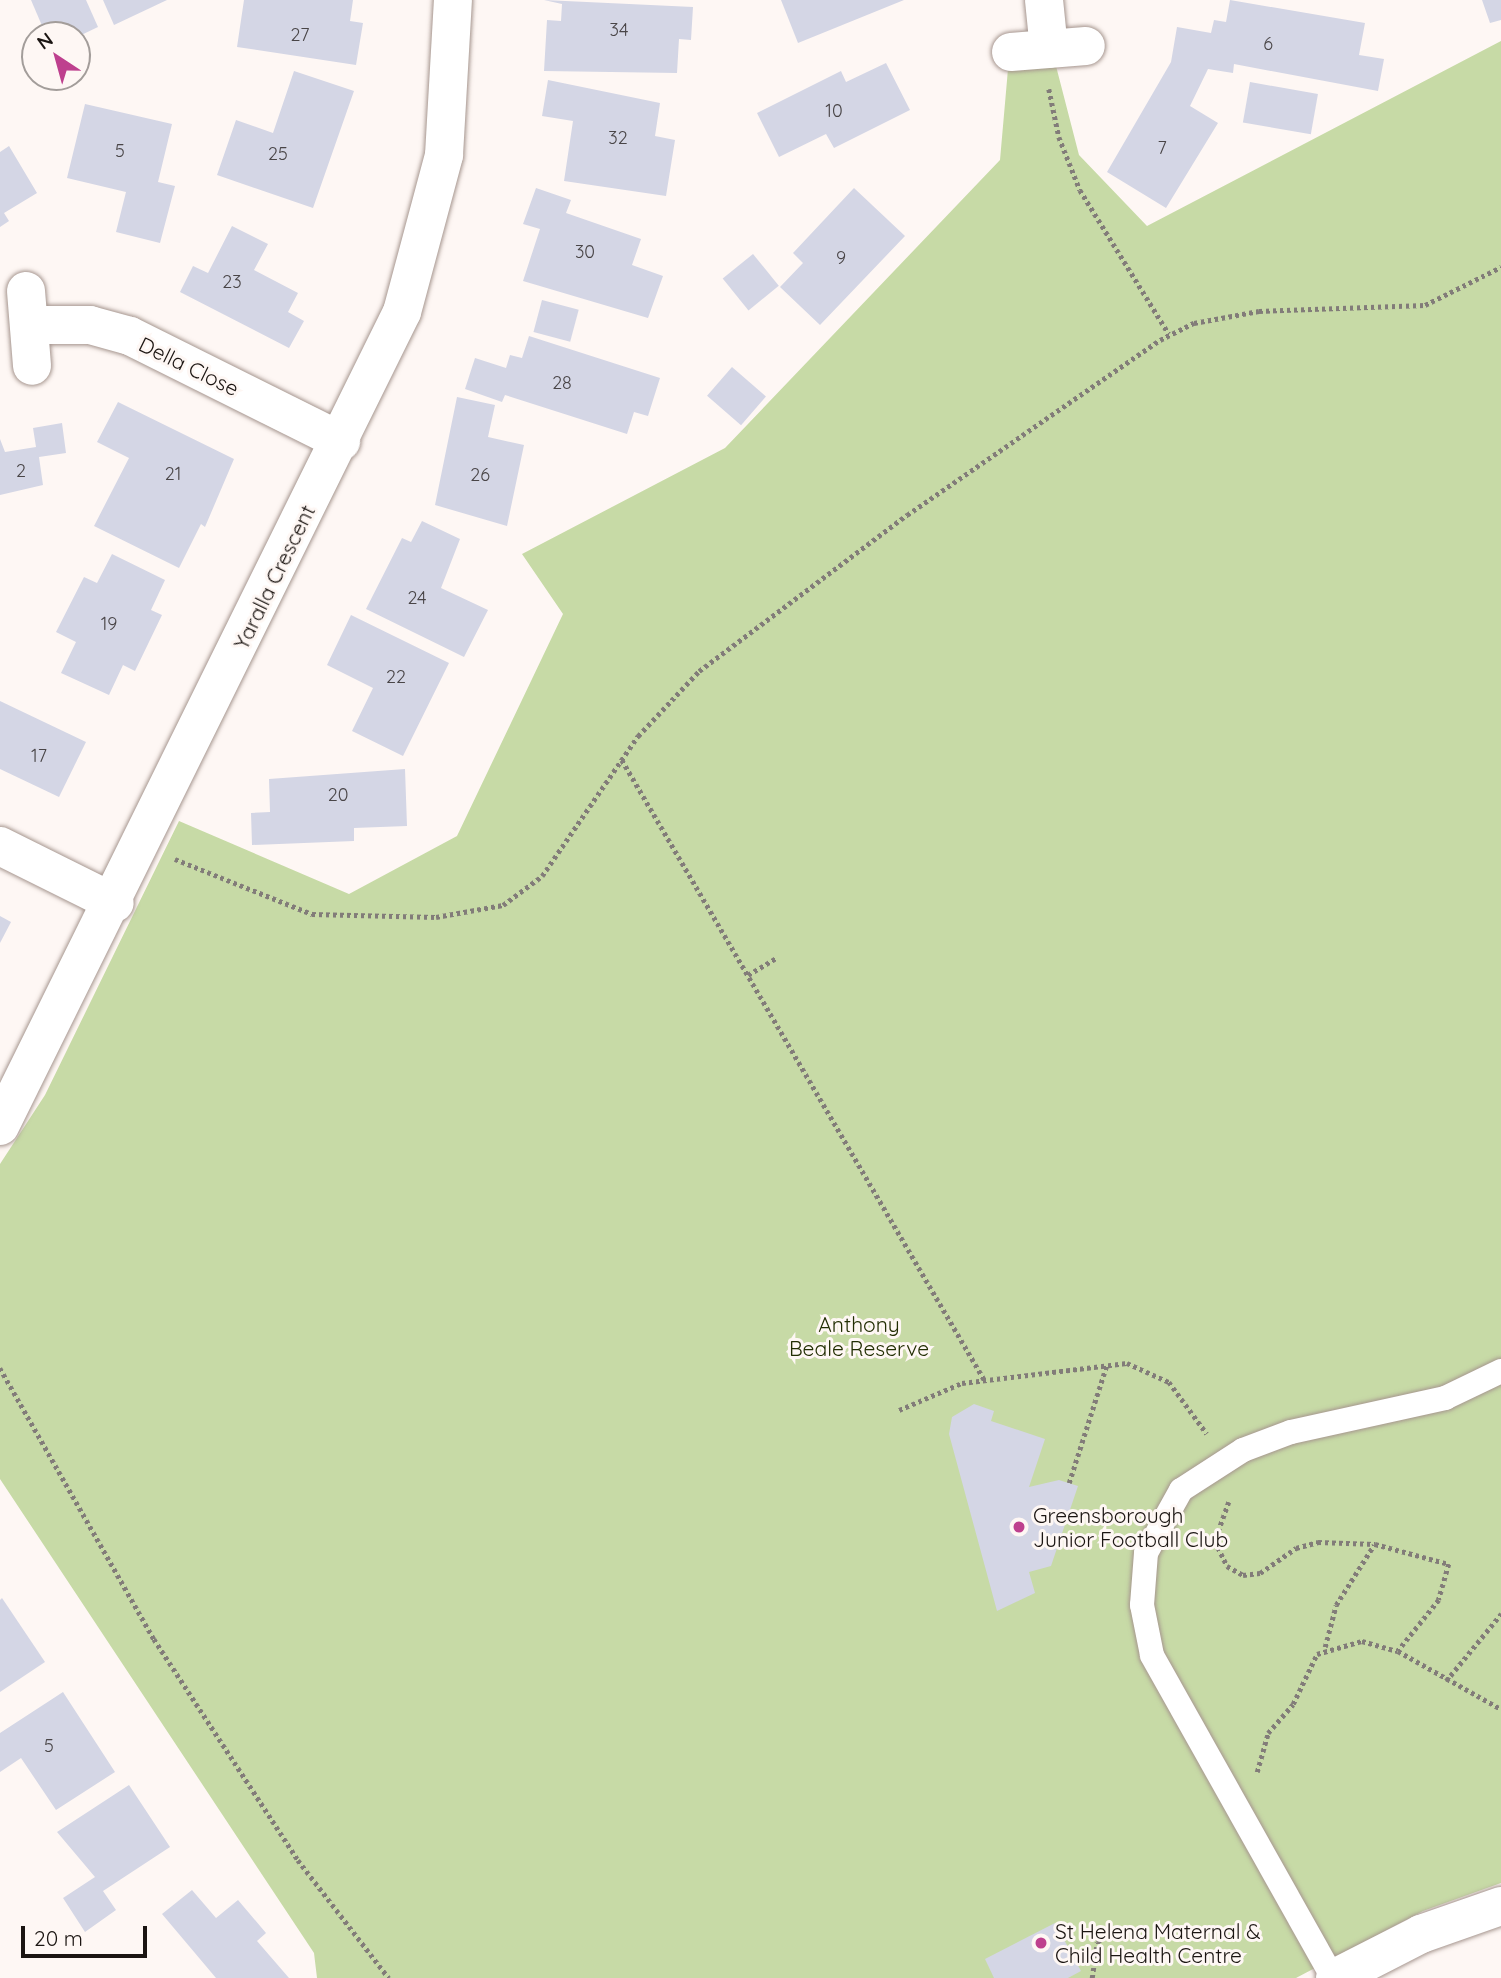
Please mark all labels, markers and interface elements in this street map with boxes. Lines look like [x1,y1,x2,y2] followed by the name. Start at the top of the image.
[610,19,628,41] house number: 34
[21,21,91,91] north arrow
[291,24,309,46] house number: 27
[32,27,58,54] text: N
[1263,33,1273,55] house number: 6
[825,100,843,122] house number: 10
[608,127,628,149] house number: 32
[1157,137,1167,159] house number: 7
[115,140,125,162] house number: 5
[268,143,288,165] house number: 25
[575,241,595,263] house number: 30
[836,247,846,269] house number: 9
[222,271,242,293] house number: 23
[135,331,243,401] street label: Della Close
[552,372,572,394] house number: 28
[16,460,26,482] house number: 2
[165,463,181,485] house number: 21
[470,464,490,486] house number: 26
[228,501,320,653] street label: Yaralla Crescent
[407,587,427,609] house number: 24
[101,613,117,635] house number: 19
[386,666,406,688] house number: 22
[31,745,47,767] house number: 17
[328,784,348,806] house number: 20
[789,1311,929,1361] park label: Anthony Beale Reserve
[1033,1502,1228,1552] place label: Greensborough Junior Football Club
[1011,1519,1027,1535] marker: Greensborough Junior Football Club
[44,1735,54,1757] house number: 5
[24,1912,150,1956] scale bar
[1055,1918,1260,1968] place label: St Helena Maternal & Child Health Centre
[34,1925,83,1951] text: 20 m
[1033,1935,1049,1951] marker: St Helena Maternal & Child Health Centre

